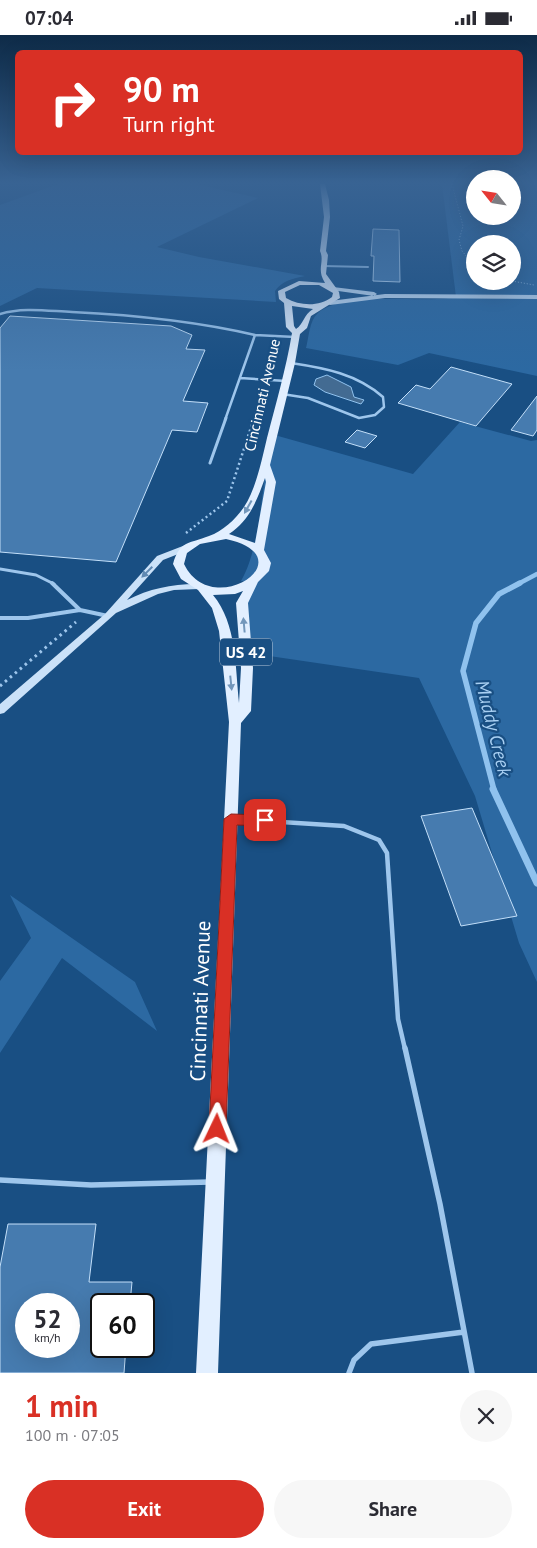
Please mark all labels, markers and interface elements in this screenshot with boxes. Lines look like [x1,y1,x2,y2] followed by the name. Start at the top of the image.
[25,6,73,30] text: 07:04
[123,66,200,112] text: 90 m
[40,70,105,135] icon: right
[123,110,215,138] text: Turn right
[466,170,521,225] north arrow
[466,170,521,290] map controls
[466,235,521,290] button: layers
[240,337,284,453] street label: Cincinnati Avenue
[244,500,252,515] one-way arrow
[141,566,153,578] one-way arrow
[239,616,247,632] one-way arrow
[220,639,272,665] road number: US 42
[227,675,235,691] one-way arrow
[470,677,518,780] water label: Muddy Creek
[244,799,286,841] pin
[251,806,279,834] icon: arrive
[184,920,216,1082] street label: Cincinnati Avenue
[190,1102,242,1154] position arrow
[90,1293,155,1358] speed limit sign: 60
[33,1303,62,1335] text: 52
[34,1330,61,1345] text: km/h
[25,1386,98,1425] text: 1 min
[460,1390,512,1442] button: close
[25,1425,120,1445] text: 100 m · 07:05
[25,1480,264,1538] button: Exit
[274,1480,512,1538] button: Share

